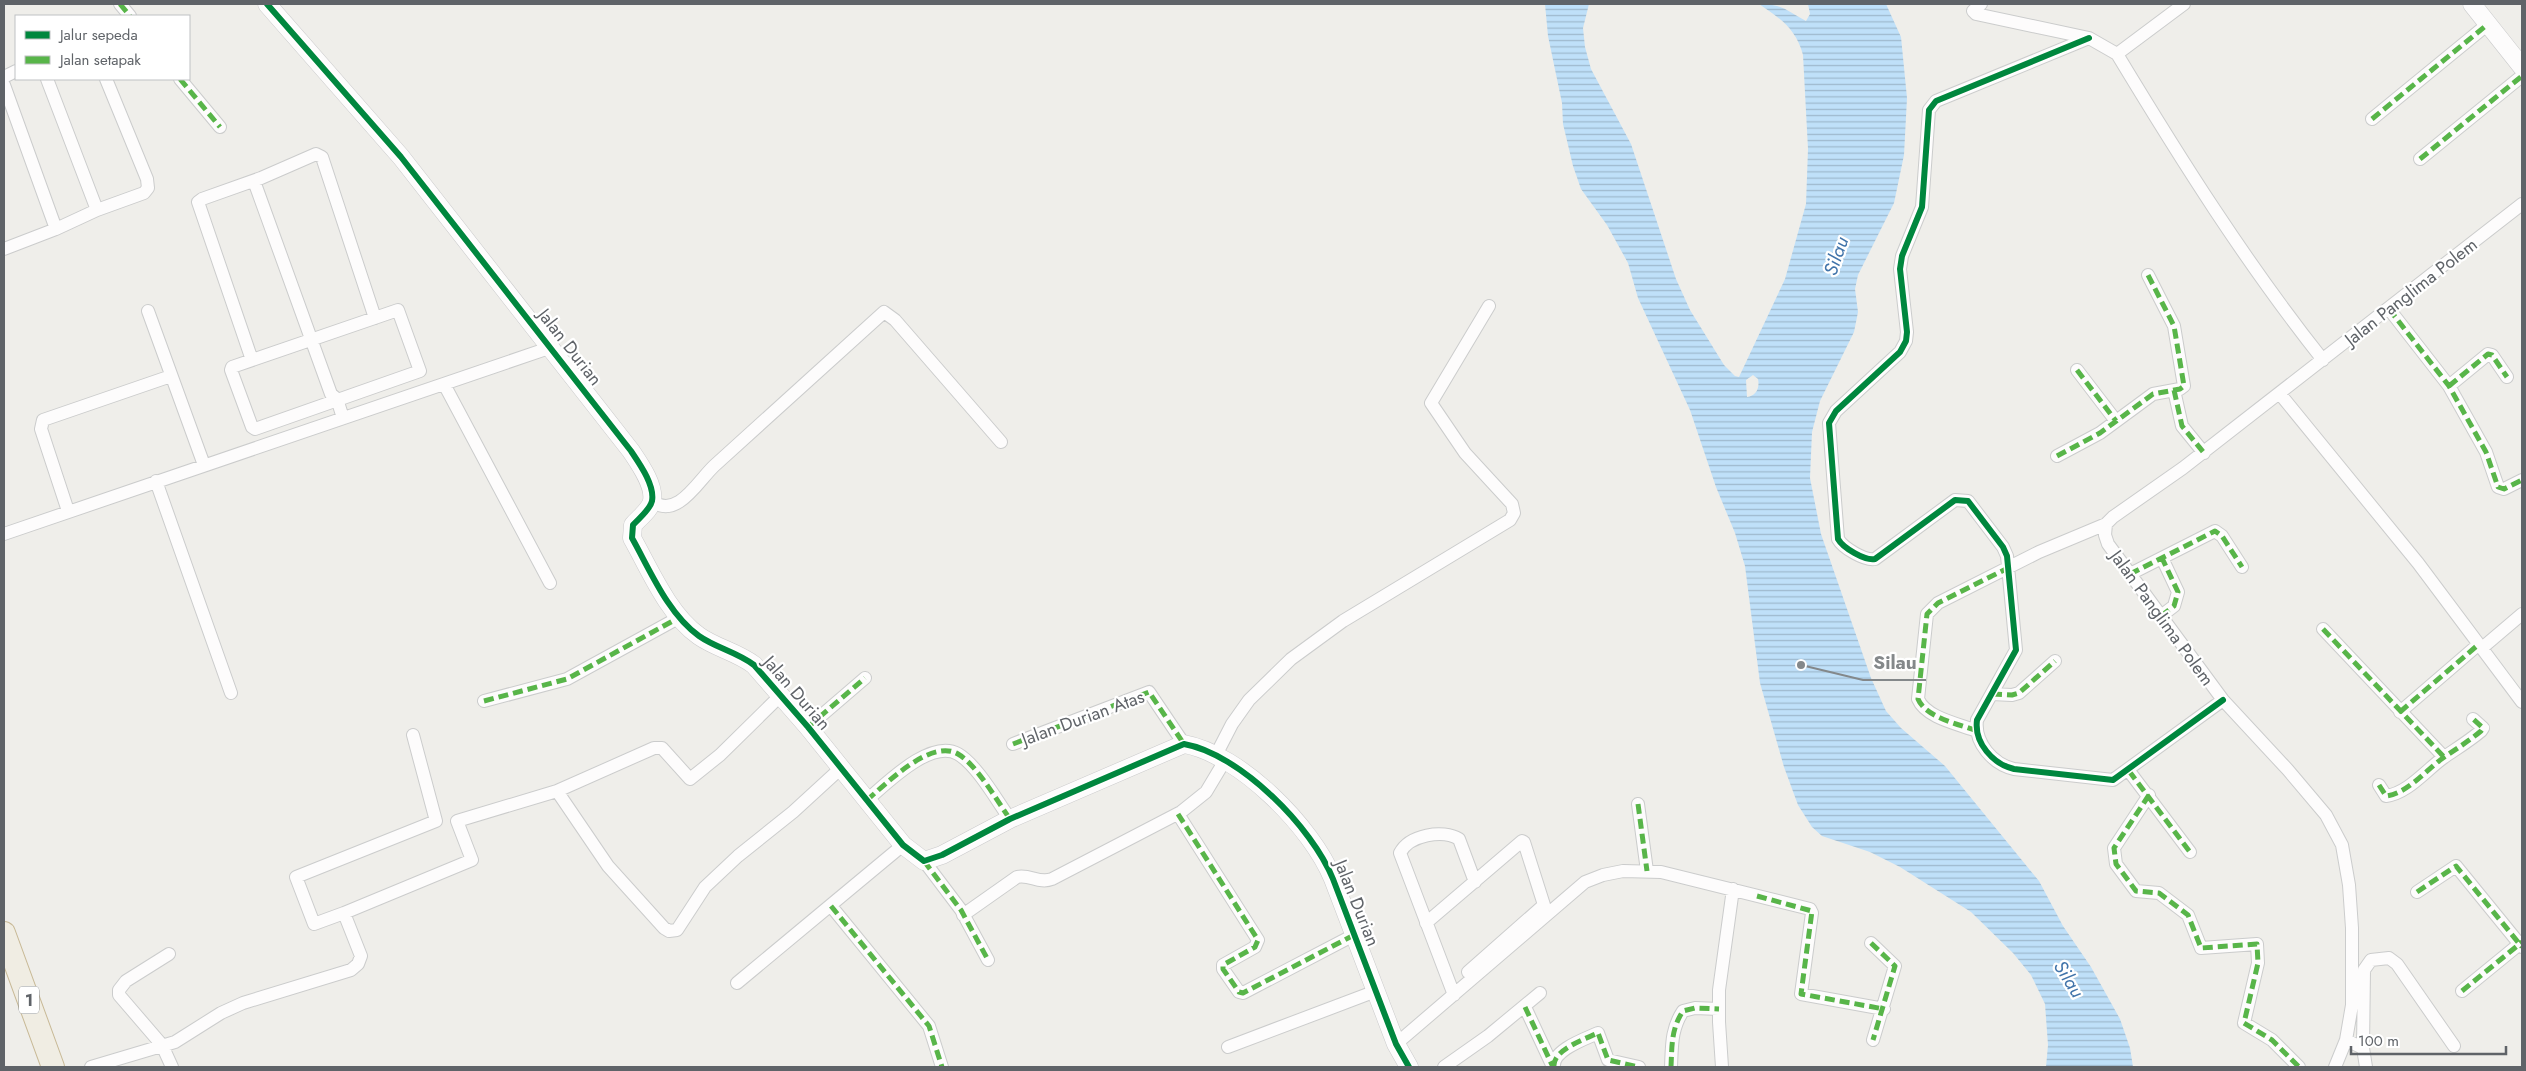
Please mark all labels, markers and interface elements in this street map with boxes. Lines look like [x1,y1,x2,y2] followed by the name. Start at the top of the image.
[15,15,190,80] legend
[58,24,138,46] text: Jalur sepeda
[58,49,141,71] text: Jalan setapak
[2338,232,2483,353] street label: Jalan Panglima Polem
[1817,233,1855,279] water label: Silau
[530,301,608,391] street label: Jalan Durian
[2103,543,2220,691] street label: Jalan Panglima Polem
[1863,646,1926,680] callout: Silau
[756,649,837,736] street label: Jalan Durian
[1873,649,1917,676] text: Silau
[1016,684,1148,753] street label: Jalan Durian Atas
[1327,854,1386,950] street label: Jalan Durian
[2047,955,2091,1003] water label: Silau
[19,986,39,1014] road number: 1
[2351,1024,2506,1056] scale bar
[2358,1030,2399,1052] text: 100 m

